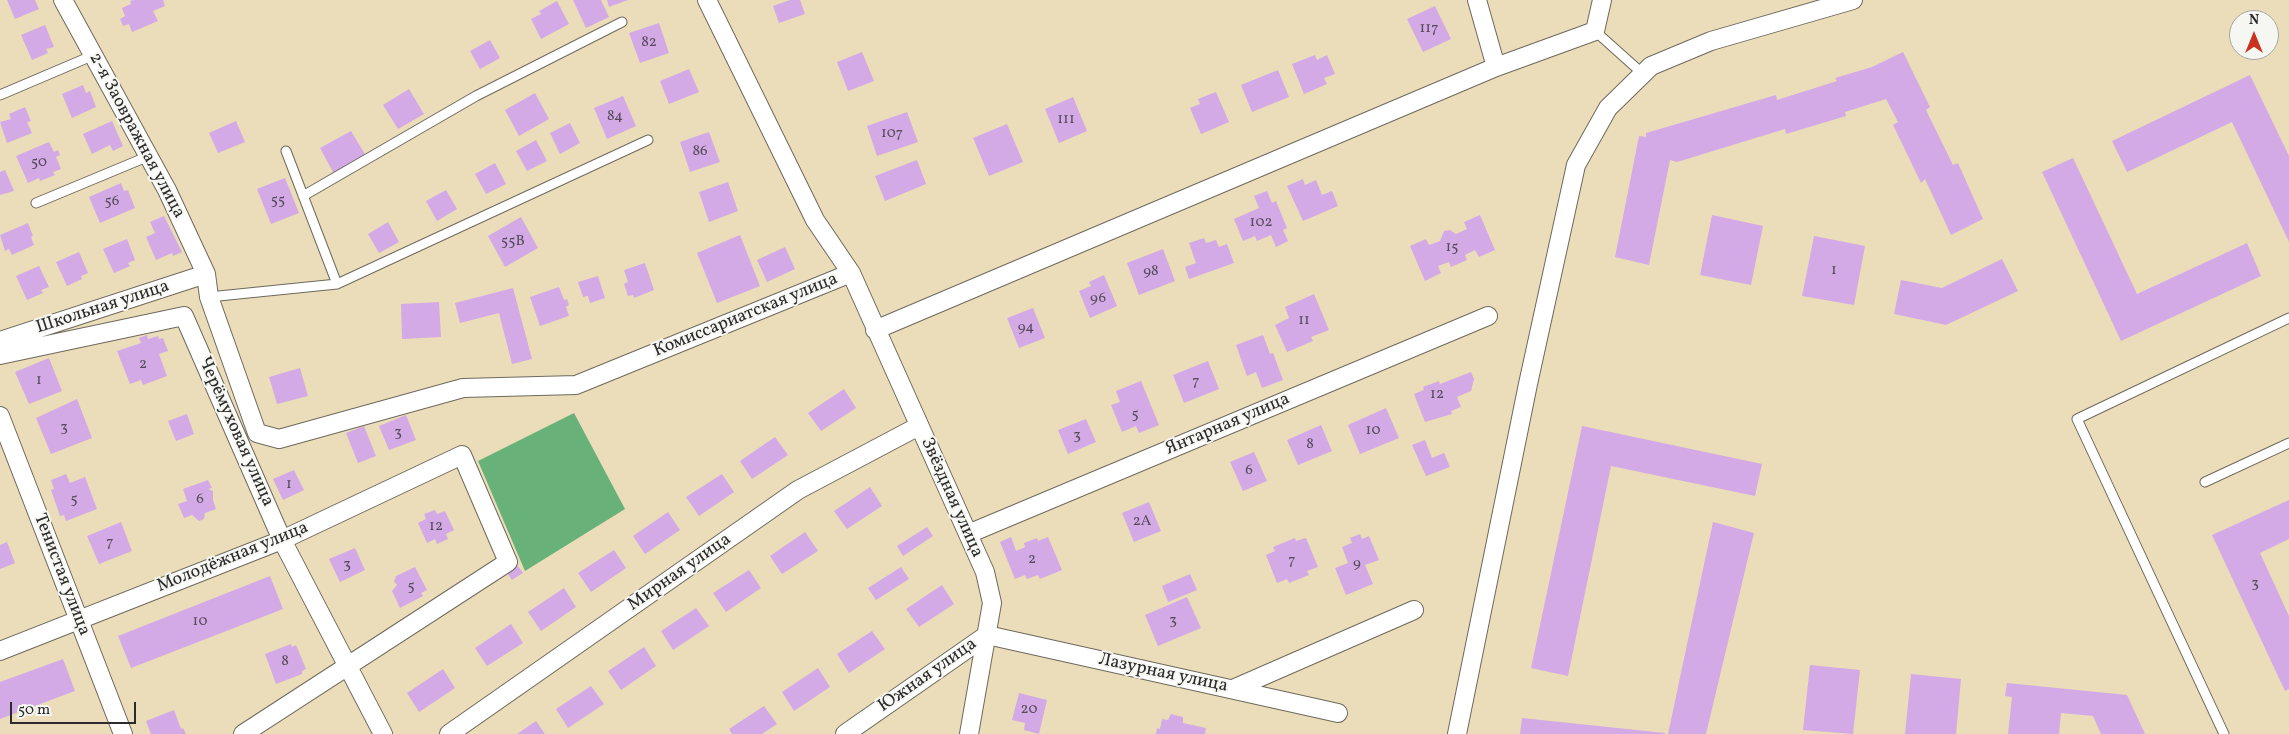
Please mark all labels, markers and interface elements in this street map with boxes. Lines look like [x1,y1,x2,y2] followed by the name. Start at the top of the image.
[2229,10,2279,60] north arrow
[2249,11,2259,30] text: N
[1420,20,1438,38] house number: 117
[641,34,657,52] house number: 82
[83,49,189,223] street label: 2-я Заовражная улица
[607,108,623,126] house number: 84
[1057,111,1075,129] house number: 111
[881,125,903,143] house number: 107
[692,143,708,161] house number: 86
[31,154,47,172] house number: 50
[271,192,285,210] house number: 55
[105,193,119,211] house number: 56
[1250,214,1272,232] house number: 102
[501,233,525,251] house number: 55В
[1445,239,1459,257] house number: 15
[1831,262,1837,280] house number: 1
[1143,263,1159,281] house number: 98
[651,269,841,363] street label: Комиссариатская улица
[34,276,172,340] street label: Школьная улица
[1090,290,1106,308] house number: 96
[1298,312,1310,330] house number: 11
[1018,319,1034,337] house number: 94
[192,354,278,510] street label: Черёмуховая улица
[139,356,147,374] house number: 2
[36,372,42,390] house number: 1
[1192,373,1200,391] house number: 7
[1430,386,1444,404] house number: 12
[1162,389,1294,461] street label: Янтарная улица
[1131,406,1139,424] house number: 5
[60,419,68,437] house number: 3
[1366,422,1380,440] house number: 10
[394,424,402,442] house number: 3
[1073,427,1081,445] house number: 3
[915,435,987,561] street label: Звёздная улица
[1306,436,1314,454] house number: 8
[1245,462,1253,480] house number: 6
[286,476,292,494] house number: 1
[70,491,78,509] house number: 5
[196,491,204,509] house number: 6
[28,511,94,639] street label: Тенистая улица
[1133,513,1151,531] house number: 2А
[154,518,312,598] street label: Молодёжная улица
[429,518,443,536] house number: 12
[624,529,736,617] street label: Мирная улица
[106,534,114,552] house number: 7
[1028,551,1036,569] house number: 2
[1288,552,1296,570] house number: 7
[1353,555,1361,573] house number: 9
[343,556,351,574] house number: 3
[2251,575,2259,593] house number: 3
[407,578,415,596] house number: 5
[1169,612,1177,630] house number: 3
[193,613,207,631] house number: 10
[874,634,982,718] street label: Южная улица
[1096,650,1230,698] street label: Лазурная улица
[281,653,289,671] house number: 8
[12,692,139,724] scale bar
[18,700,50,721] text: 50 m
[1021,701,1037,719] house number: 20

